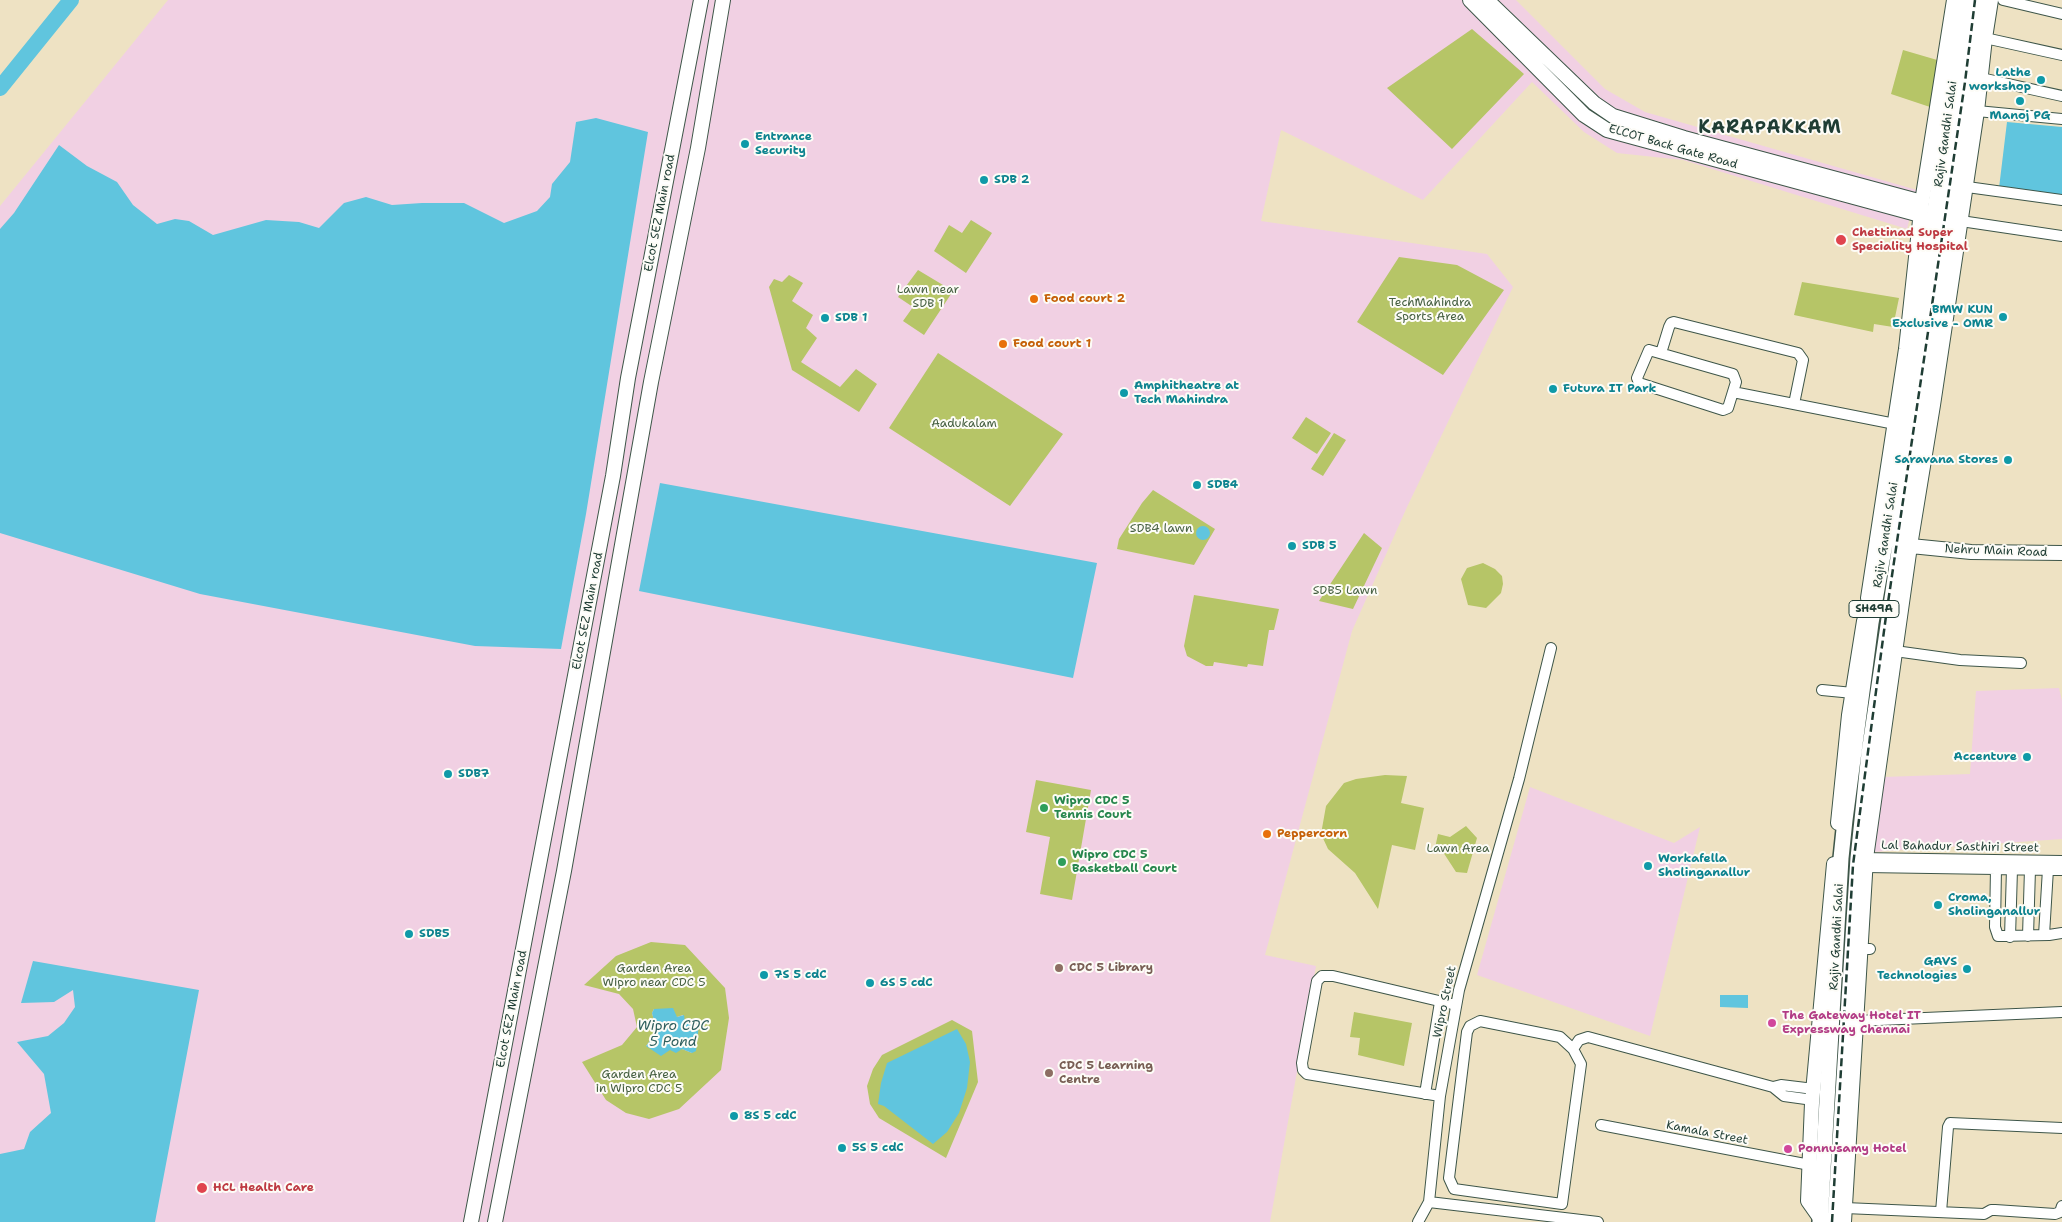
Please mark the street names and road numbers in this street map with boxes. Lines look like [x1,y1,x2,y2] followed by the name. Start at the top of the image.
[1931,80,1961,188] street label: Rajiv Gandhi Salai
[1607,122,1739,172] street label: ELCOT Back Gate Road
[642,153,678,273] street label: Elcot SEZ Main road
[1871,481,1901,589] street label: Rajiv Gandhi Salai
[1944,542,2048,560] street label: Nehru Main Road
[570,551,606,671] street label: Elcot SEZ Main road
[1849,600,1899,618] road number: SH49A
[1881,838,2039,856] street label: Lal Bahadur Sasthiri Street
[1827,883,1847,991] street label: Rajiv Gandhi Salai
[494,949,530,1069] street label: Elcot SEZ Main road
[1430,965,1460,1039] street label: Wipro Street
[1665,1118,1749,1148] street label: Kamala Street

